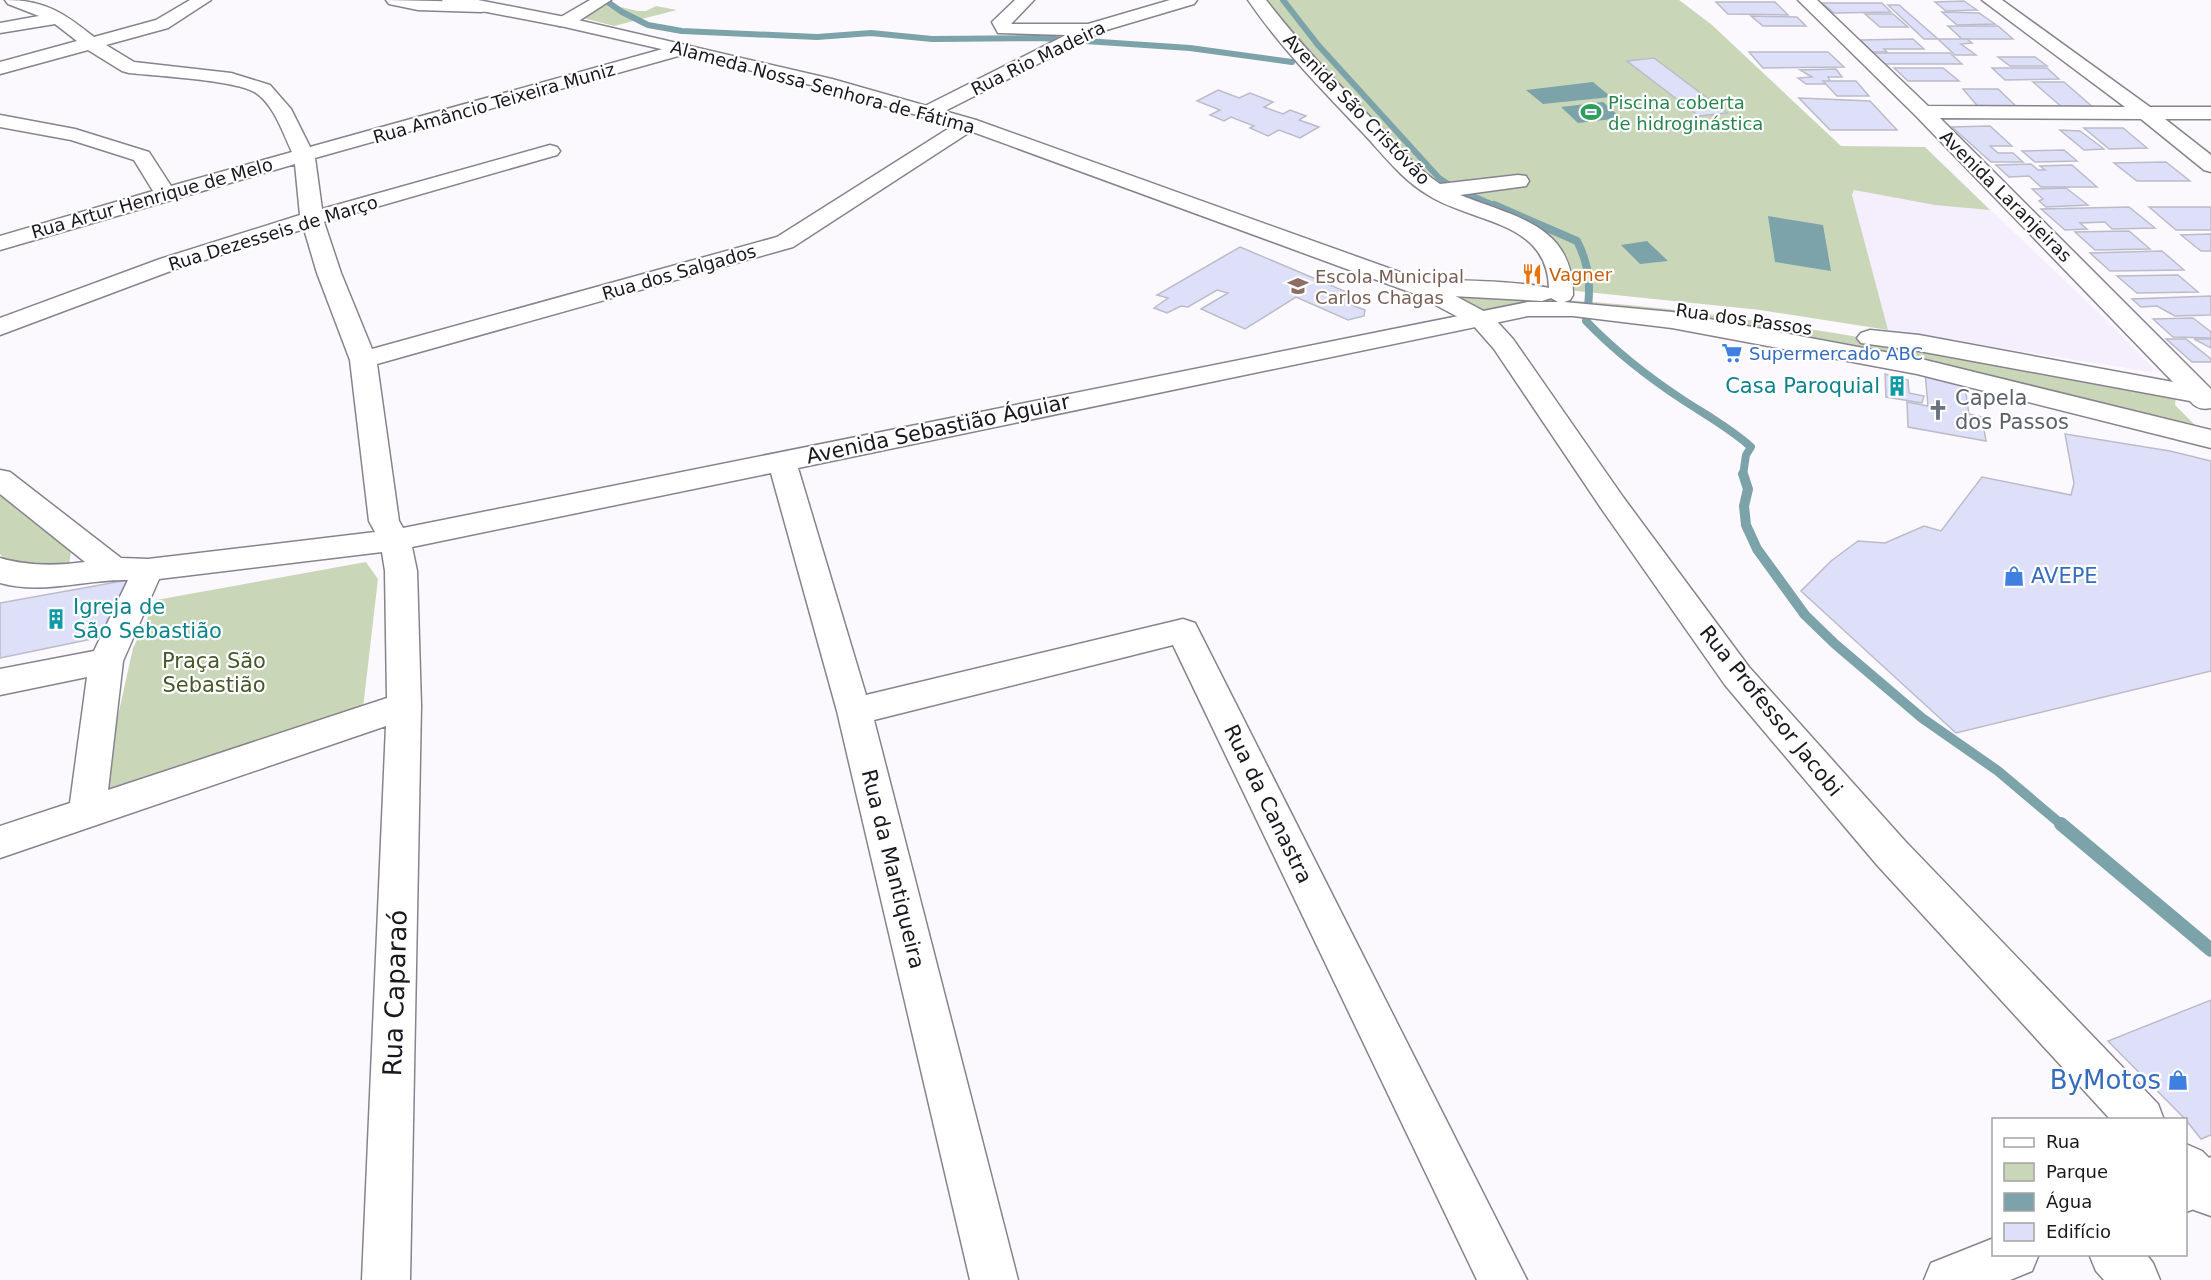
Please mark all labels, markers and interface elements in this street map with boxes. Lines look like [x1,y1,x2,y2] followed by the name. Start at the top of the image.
[968,16,1108,100] street label: Rua Rio Madeira
[1279,29,1435,189] street label: Avenida São Cristóvão
[669,36,977,138] street label: Alameda Nossa Senhora de Fátima
[371,58,617,148] street label: Rua Amâncio Teixeira Muniz
[1608,92,1763,134] place label: Piscina coberta de hidroginástica
[1579,100,1603,124] sports icon: Piscina coberta de hidroginástica
[1936,126,2076,266] street label: Avenida Laranjeiras
[29,153,275,243] street label: Rua Artur Henrique de Melo
[166,191,380,275] street label: Rua Dezesseis de Março
[600,240,758,304] street label: Rua dos Salgados
[1520,262,1544,286] restaurant icon: Vagner
[1549,264,1613,285] place label: Vagner
[1315,266,1464,308] place label: Escola Municipal Carlos Chagas
[1286,274,1310,298] school or university icon: Escola Municipal Carlos Chagas
[1674,299,1814,339] street label: Rua dos Passos
[1720,341,1744,365] supermarket icon: Supermercado ABC
[1749,343,1923,364] place label: Supermercado ABC
[1725,374,1880,398] place label: Casa Paroquial
[1885,374,1909,398] building icon: Casa Paroquial
[1955,386,2069,434] place label: Capela dos Passos
[804,388,1072,469] street label: Avenida Sebastião Águiar
[1926,398,1950,422] church icon: Capela dos Passos
[2002,564,2026,588] shop icon: AVEPE
[2031,564,2098,588] place label: AVEPE
[73,595,222,643] place label: Igreja de São Sebastião
[44,607,68,631] building icon: Igreja de São Sebastião
[1695,621,1847,801] street label: Rua Professor Jacobi
[162,649,266,697] park label: Praça São Sebastião
[1219,721,1317,887] street label: Rua da Canastra
[857,767,929,971] street label: Rua da Mantiqueira
[377,909,413,1077] street label: Rua Caparaó
[2050,1065,2161,1095] place label: ByMotos
[2166,1068,2190,1092] shop icon: ByMotos
[1992,1118,2187,1256] legend
[2046,1131,2080,1152] text: Rua
[2046,1161,2108,1182] text: Parque
[2046,1191,2092,1212] text: Água
[2046,1221,2111,1242] text: Edifício

